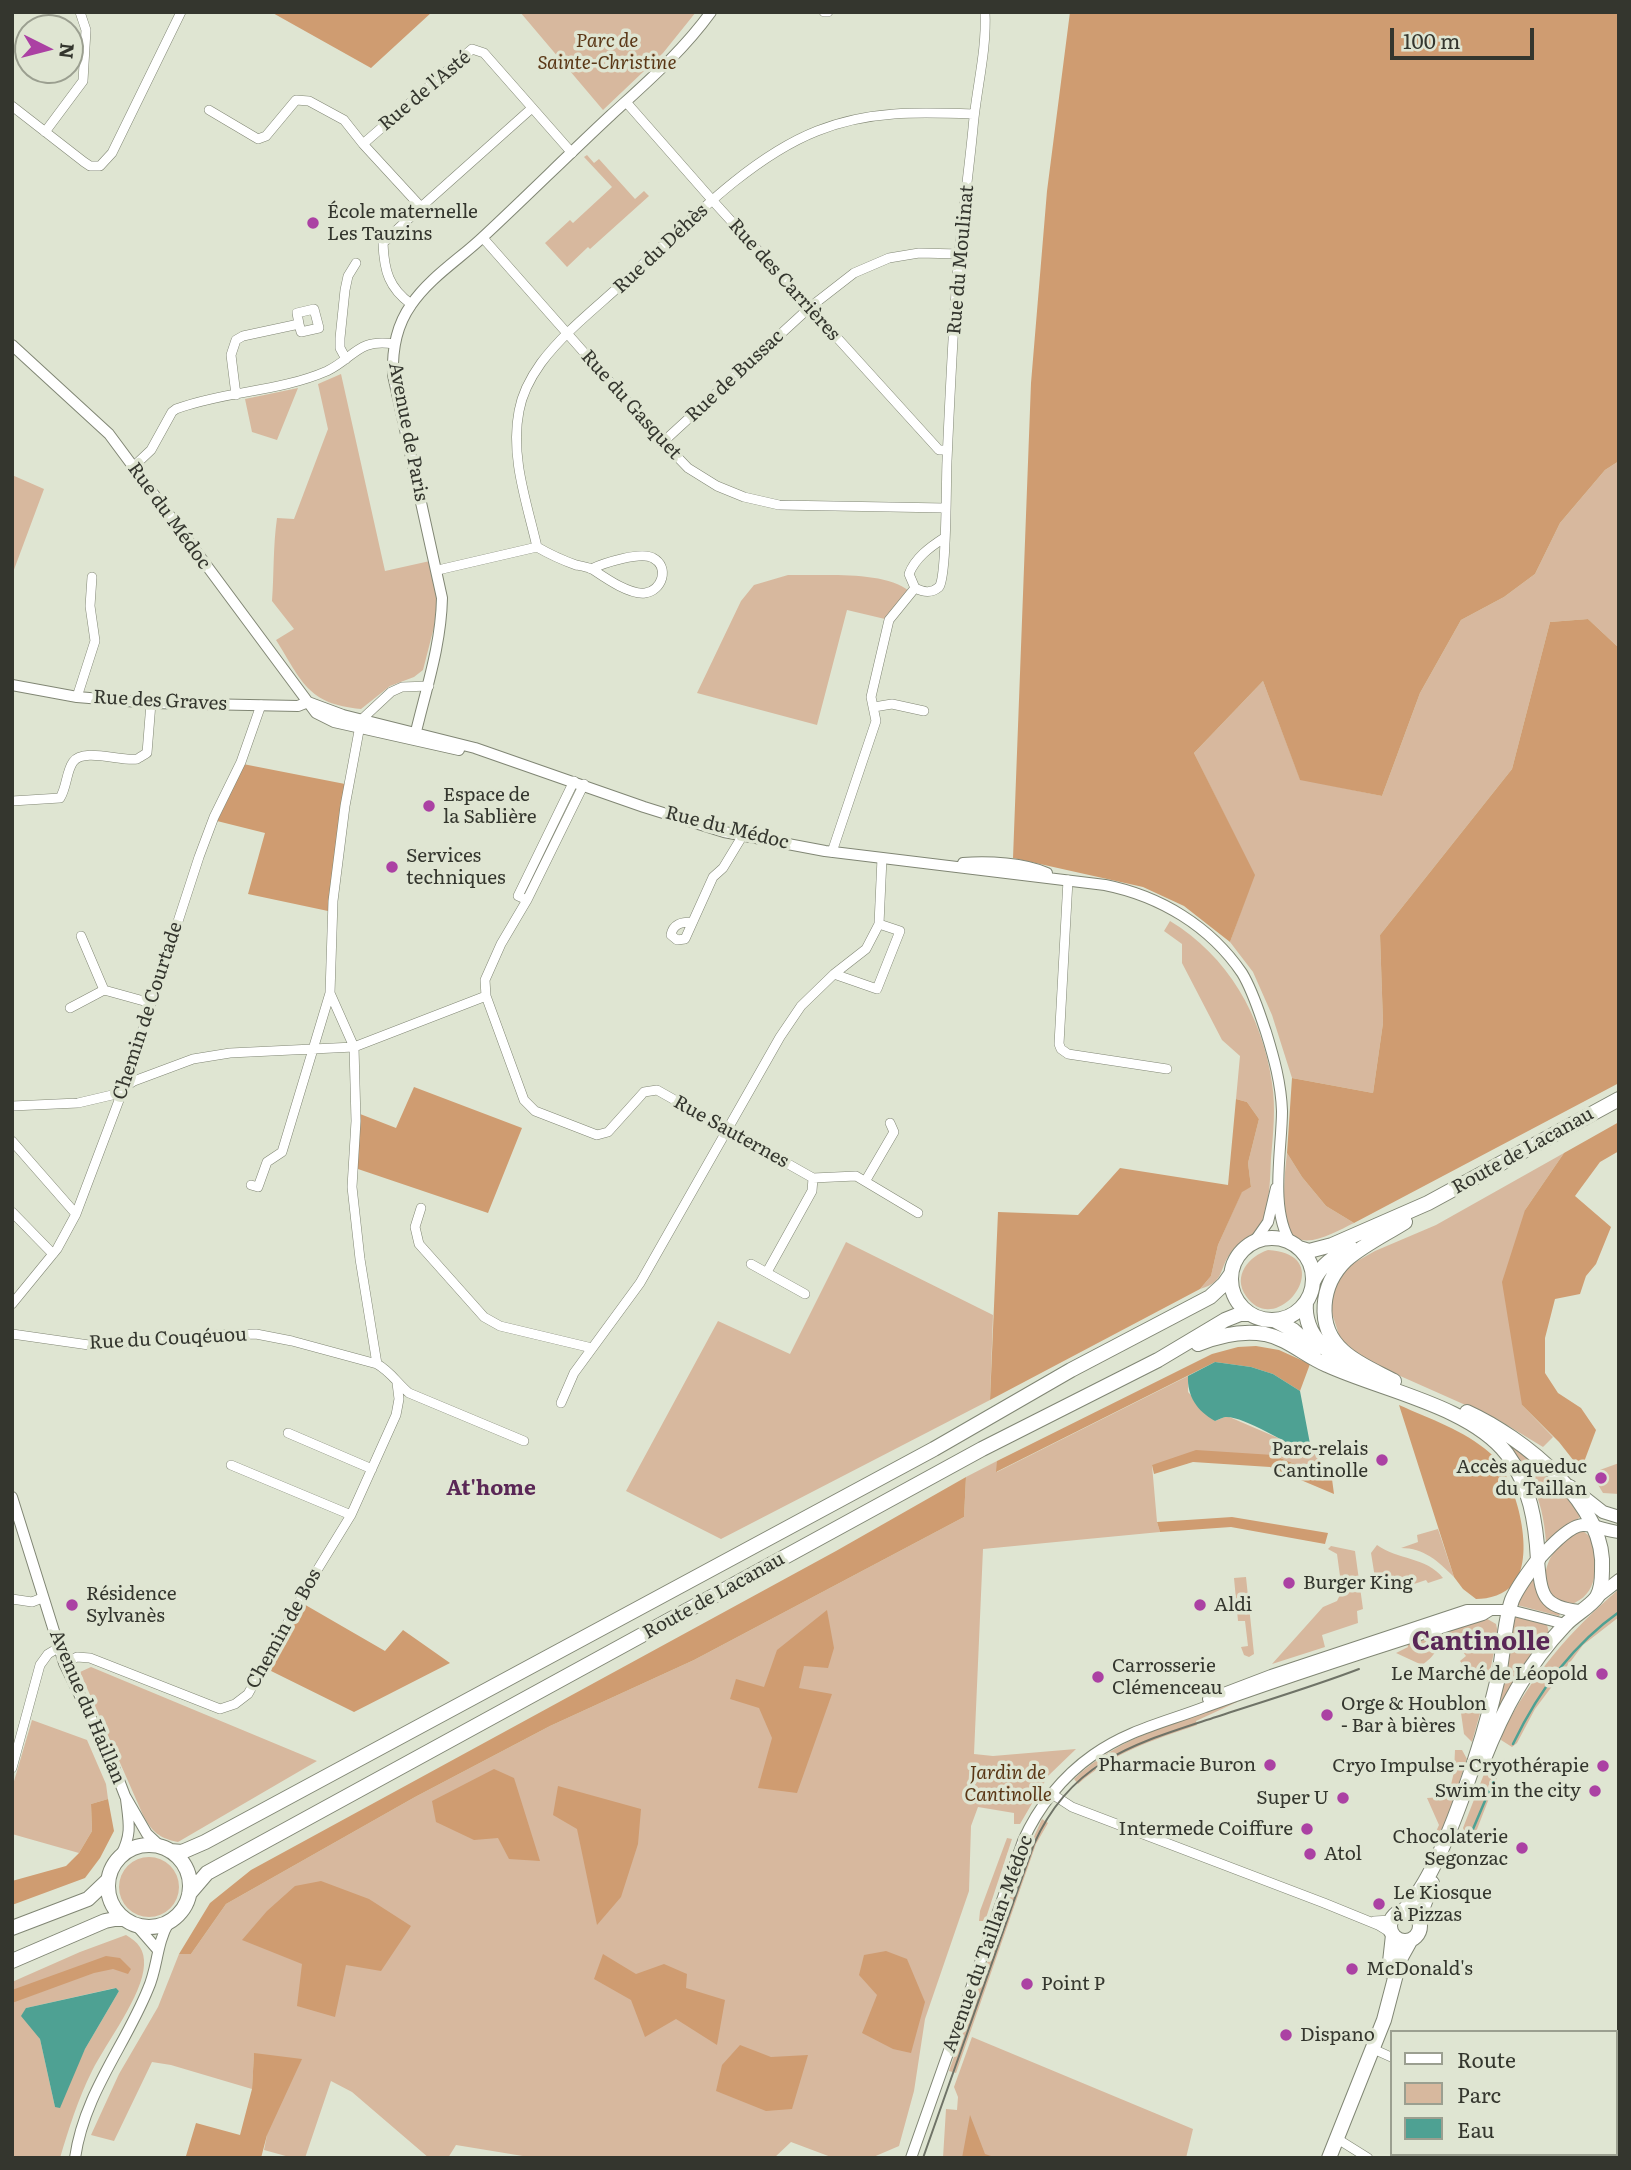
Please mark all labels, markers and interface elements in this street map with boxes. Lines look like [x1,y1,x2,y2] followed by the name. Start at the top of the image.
[14,14,84,84] north arrow
[1393,14,1536,58] scale bar
[1403,24,1460,55] text: 100 m
[538,30,676,74] park label: Parc de Sainte-Christine
[53,42,83,60] text: N
[375,46,475,136] street label: Rue de l'Asté
[943,184,979,336] street label: Rue du Moulinat
[609,200,713,298] street label: Rue du Déhès
[327,201,478,245] place label: École maternelle Les Tauzins
[723,214,845,346] street label: Rue des Carrières
[305,215,321,231] marker: École maternelle Les Tauzins
[681,325,789,427] street label: Rue de Bussac
[576,346,686,464] street label: Rue du Gasquet
[383,361,433,503] street label: Avenue de Paris
[123,458,215,574] street label: Rue du Médoc
[93,686,227,716] street label: Rue des Graves
[443,784,537,828] place label: Espace de la Sablière
[421,798,437,814] marker: Espace de la Sablière
[663,802,791,854] street label: Rue du Médoc
[406,845,506,889] place label: Services techniques
[384,859,400,875] marker: Services techniques
[108,919,188,1103] street label: Chemin de Courtade
[670,1091,792,1173] street label: Rue Sauternes
[1448,1103,1598,1199] street label: Route de Lacanau
[88,1323,248,1355] street label: Rue du Couqéuou
[1272,1438,1368,1482] place label: Parc-relais Cantinolle
[1374,1452,1390,1468] marker: Parc-relais Cantinolle
[1456,1456,1587,1500] place label: Accès aqueduc du Taillan
[1593,1470,1609,1486] marker: Accès aqueduc du Taillan
[446,1476,536,1502] district label: At'home
[639,1548,789,1644] street label: Route de Lacanau
[242,1565,326,1693] street label: Chemin de Bos
[1303,1572,1413,1594] place label: Burger King
[1281,1575,1297,1591] marker: Burger King
[86,1583,177,1627] place label: Résidence Sylvanès
[1214,1594,1252,1616] place label: Aldi
[64,1597,80,1613] marker: Résidence Sylvanès
[1192,1597,1208,1613] marker: Aldi
[44,1626,130,1788] street label: Avenue du Haillan
[1412,1626,1550,1658] district label: Cantinolle
[1112,1655,1222,1699] place label: Carrosserie Clémenceau
[1391,1663,1588,1685] place label: Le Marché de Léopold
[1594,1666,1610,1682] marker: Le Marché de Léopold
[1090,1669,1106,1685] marker: Carrosserie Clémenceau
[1341,1693,1487,1737] place label: Orge & Houblon - Bar à bières
[1319,1707,1335,1723] marker: Orge & Houblon - Bar à bières
[1098,1754,1256,1776] place label: Pharmacie Buron
[1332,1755,1589,1777] place label: Cryo Impulse - Cryothérapie
[1262,1757,1278,1773] marker: Pharmacie Buron
[1595,1758,1611,1774] marker: Cryo Impulse - Cryothérapie
[964,1762,1052,1806] park label: Jardin de Cantinolle
[1435,1780,1581,1802] place label: Swim in the city
[1587,1783,1603,1799] marker: Swim in the city
[1256,1787,1329,1809] place label: Super U
[1335,1790,1351,1806] marker: Super U
[1119,1818,1293,1840] place label: Intermede Coiffure
[1299,1821,1315,1837] marker: Intermede Coiffure
[1393,1826,1508,1870] place label: Chocolaterie Segonzac
[938,1832,1038,2056] street label: Avenue du Taillan-Médoc
[1514,1840,1530,1856] marker: Chocolaterie Segonzac
[1324,1843,1362,1865] place label: Atol
[1302,1846,1318,1862] marker: Atol
[1393,1882,1492,1926] place label: Le Kiosque à Pizzas
[1371,1896,1387,1912] marker: Le Kiosque à Pizzas
[1366,1958,1473,1980] place label: McDonald's
[1344,1961,1360,1977] marker: McDonald's
[1041,1973,1105,1995] place label: Point P
[1019,1976,1035,1992] marker: Point P
[1300,2024,1375,2046] place label: Dispano
[1278,2027,1294,2043] marker: Dispano
[1390,2030,1617,2156] legend
[1457,2043,1516,2074] text: Route
[1457,2078,1501,2109] text: Parc
[1457,2113,1495,2144] text: Eau

